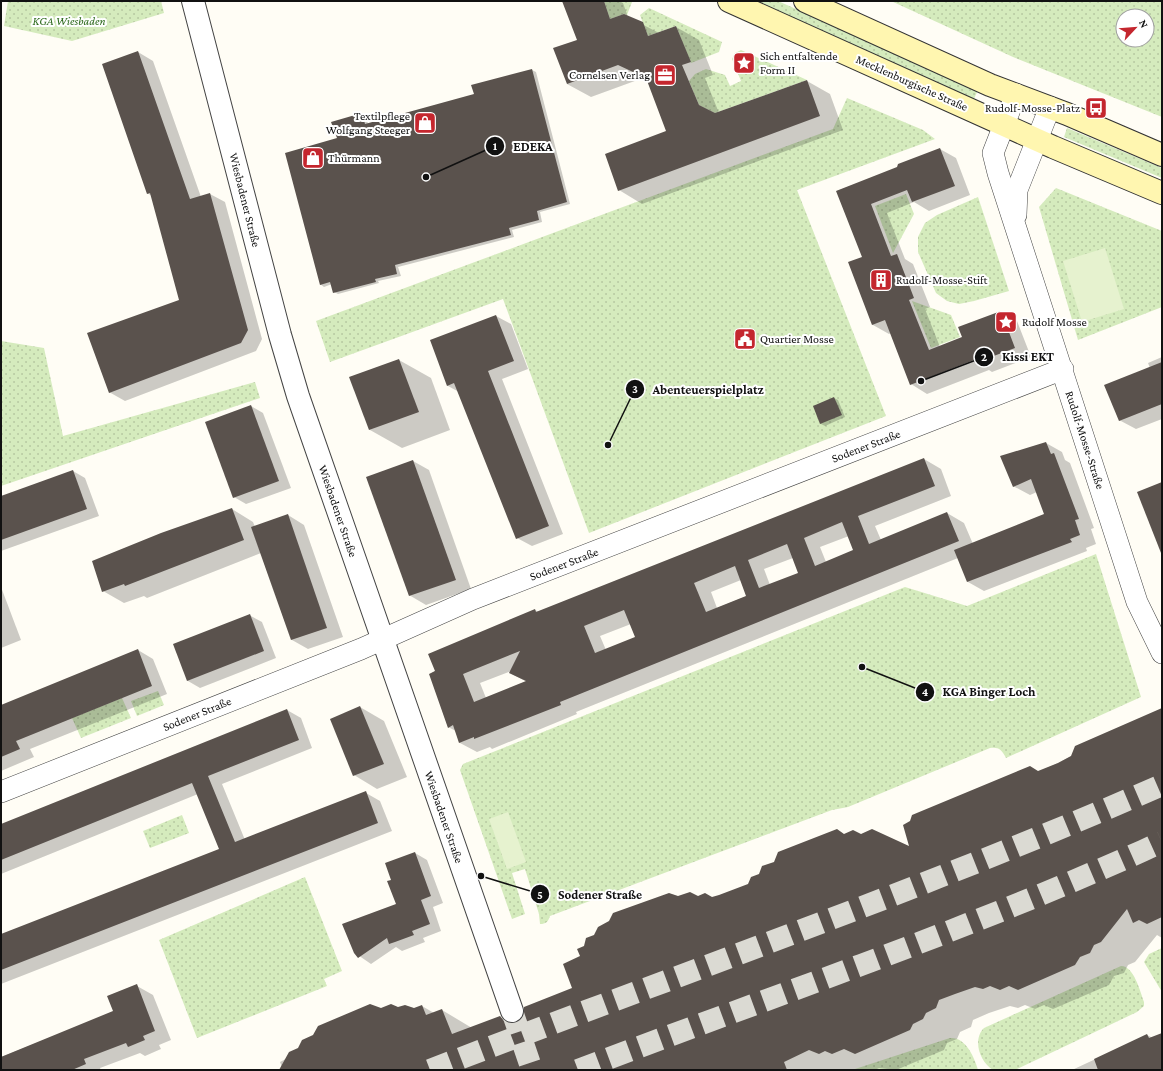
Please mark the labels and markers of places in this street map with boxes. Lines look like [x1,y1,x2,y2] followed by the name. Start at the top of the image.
[760,49,838,77] place label: Sich entfaltende Form II
[731,50,757,76] place icon: Sich entfaltende Form II
[652,62,678,88] office icon: Cornelsen Verlag
[569,68,650,82] place label: Cornelsen Verlag
[1083,95,1109,121] bus stop icon: Rudolf-Mosse-Platz
[985,101,1080,115] place label: Rudolf-Mosse-Platz
[326,109,411,137] place label: Textilpflege Wolfgang Steeger
[412,110,438,136] shop icon: Textilpflege Wolfgang Steeger
[485,134,561,159] callout: EDEKA
[300,145,326,171] shop icon: Thürmann
[328,151,380,165] place label: Thürmann
[868,267,894,293] building icon: Rudolf-Mosse-Stift
[896,273,989,287] place label: Rudolf-Mosse-Stift
[993,309,1019,335] place icon: Rudolf Mosse
[1022,315,1087,329] place label: Rudolf Mosse
[732,326,758,352] public building icon: Quartier Mosse
[760,332,834,346] place label: Quartier Mosse
[974,344,1062,369] callout: Kissi EKT
[625,377,772,402] callout: Abenteuerspielplatz
[915,679,1043,704] callout: KGA Binger Loch
[530,882,651,907] callout: Sodener Straße

